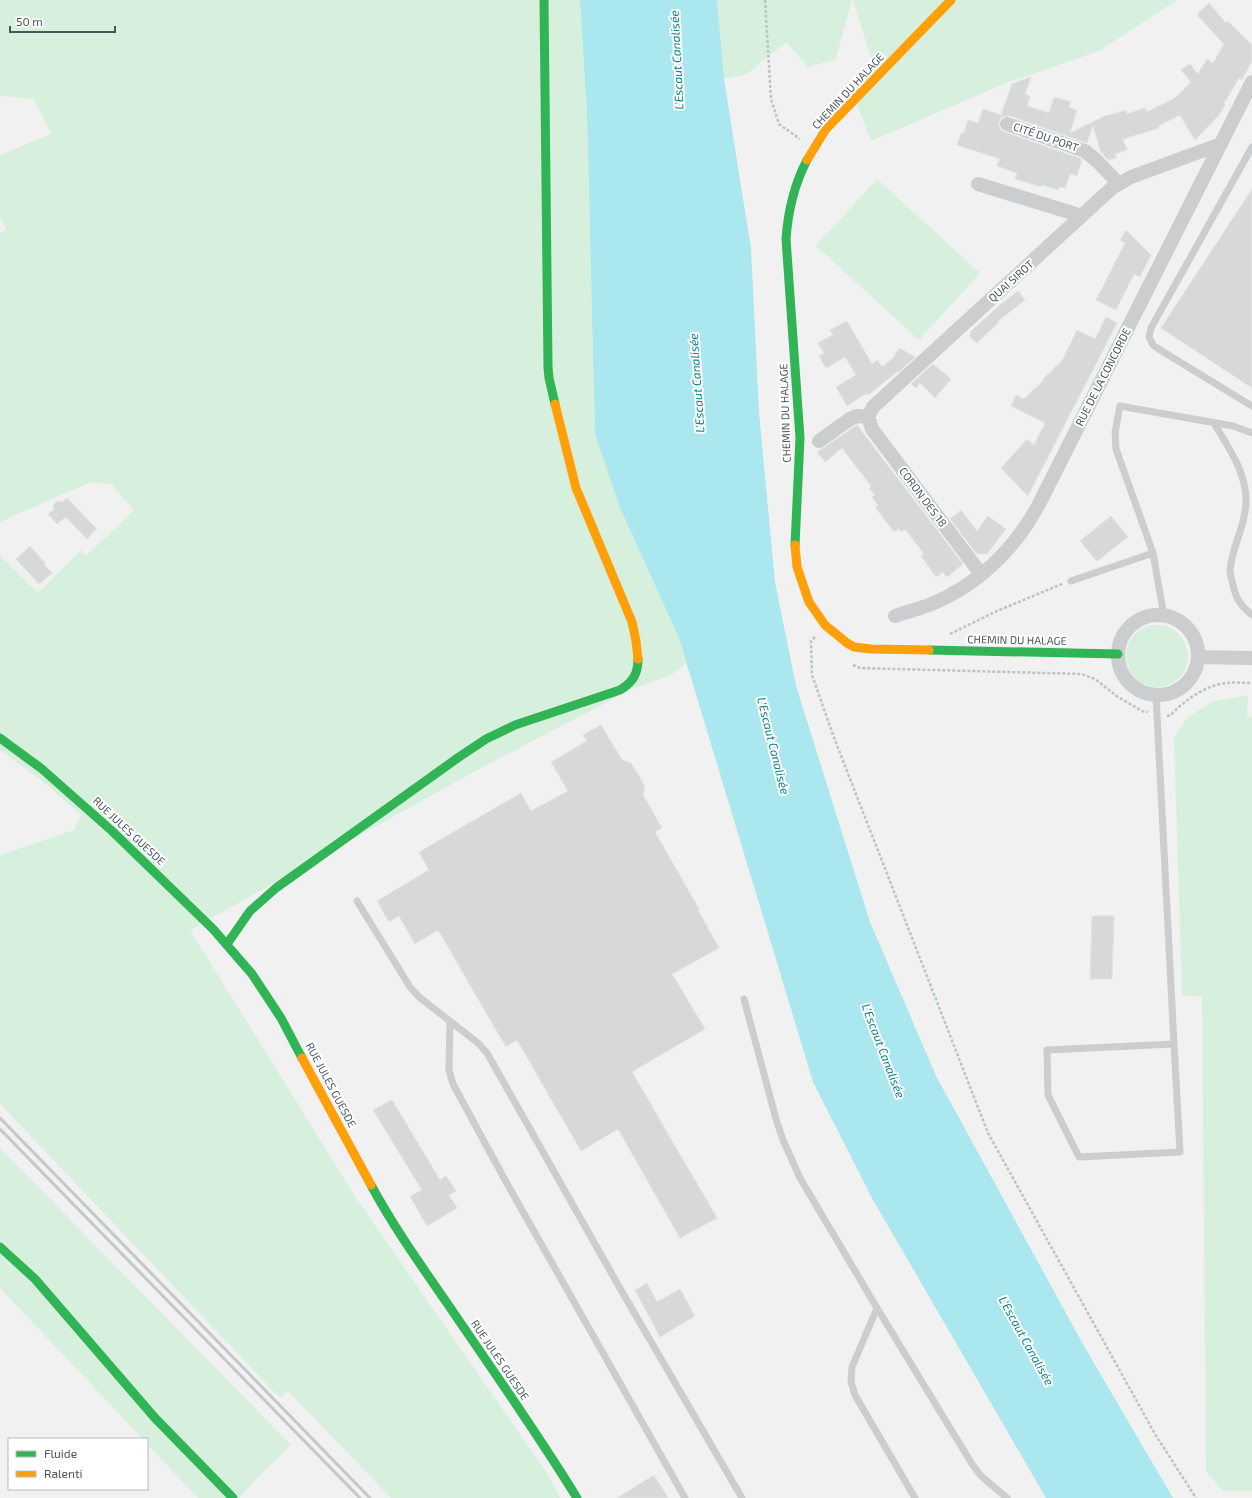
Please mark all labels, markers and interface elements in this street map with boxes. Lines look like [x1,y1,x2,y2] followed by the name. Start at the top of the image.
[10,8,115,34] scale bar
[666,9,686,110] water label: L'Escaut Canalisée
[16,14,43,28] text: 50 m
[809,50,886,131] street label: CHEMIN DU HALAGE
[1012,119,1081,154] street label: CITÉ DU PORT
[985,257,1037,305] street label: QUAI SIROT
[1072,326,1133,428] street label: RUE DE LA CONCORDE
[686,332,706,433] water label: L'Escaut Canalisée
[776,363,793,463] street label: CHEMIN DU HALAGE
[897,464,950,529] street label: CORON DES 18
[967,632,1067,647] street label: CHEMIN DU HALAGE
[755,696,793,796] water label: L'Escaut Canalisée
[91,794,168,867] street label: RUE JULES GUESDE
[860,1002,909,1100] water label: L'Escaut Canalisée
[304,1040,359,1129] street label: RUE JULES GUESDE
[997,1293,1057,1388] water label: L'Escaut Canalisée
[469,1317,532,1402] street label: RUE JULES GUESDE
[8,1438,148,1490] legend
[44,1446,77,1460] text: Fluide
[44,1466,83,1480] text: Ralenti

